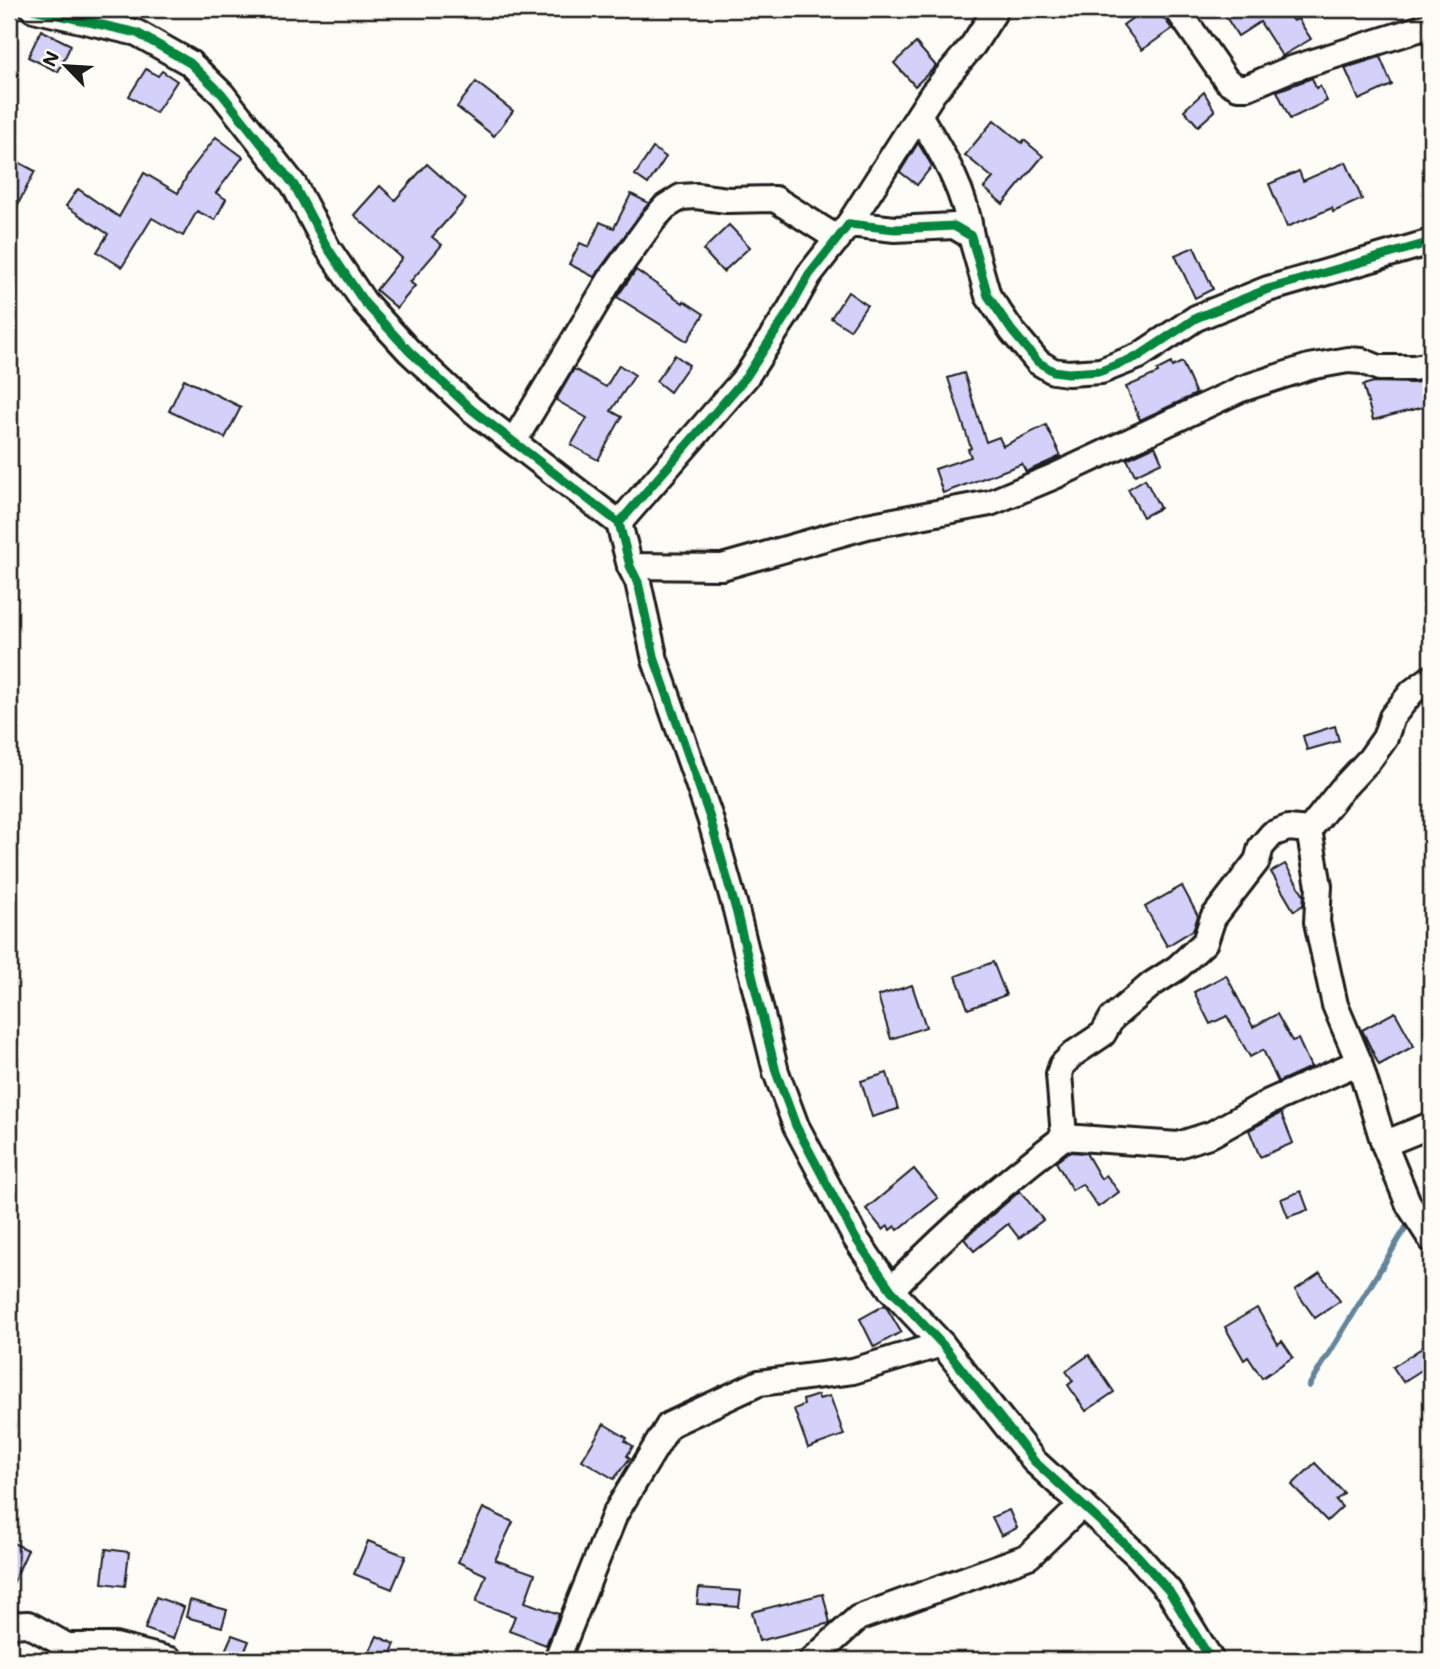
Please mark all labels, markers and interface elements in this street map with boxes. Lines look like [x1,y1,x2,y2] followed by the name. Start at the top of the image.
[32,32,102,102] north arrow
[36,47,65,70] text: N

